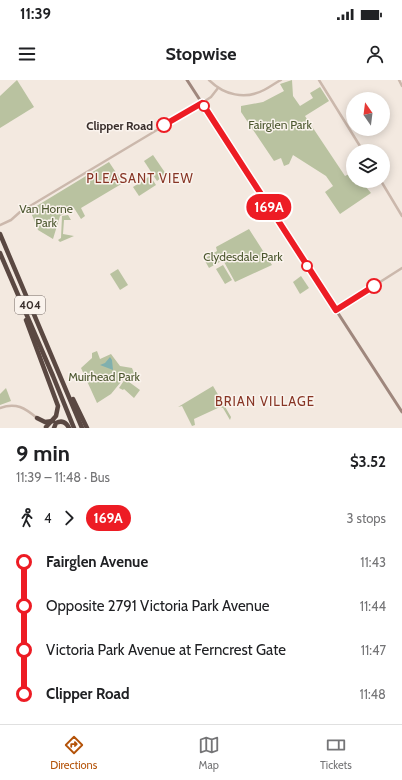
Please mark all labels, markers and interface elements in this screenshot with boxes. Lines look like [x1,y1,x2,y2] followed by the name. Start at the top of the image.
[20,5,51,23] text: 11:39
[16,43,38,65] icon: menu
[165,43,237,65] text: Stopwise
[364,43,386,65] icon: person
[346,92,390,136] north arrow
[346,92,390,188] map controls
[198,100,210,112] unlabelled marker
[156,117,172,133] marker: Clipper Road
[248,117,312,132] park label: Fairglen Park
[86,118,153,133] place label: Clipper Road
[346,144,390,188] button: layers
[86,170,194,186] district label: PLEASANT VIEW
[241,194,297,220] line badge: 169A
[254,198,284,216] text: 169A
[19,201,73,230] park label: Van Horne Park
[203,249,283,264] park label: Clydesdale Park
[301,260,313,272] unlabelled marker
[366,278,382,294] unlabelled marker
[15,296,45,314] road number: 404
[68,369,140,384] park label: Muirhead Park
[215,393,315,409] district label: BRIAN VILLAGE
[16,440,70,467] text: 9 min
[350,453,386,471] text: $3.52
[16,469,110,485] text: 11:39 – 11:48 · Bus
[16,507,38,529] icon: walk
[58,507,80,529] icon: forward
[94,509,123,527] text: 169A
[44,510,52,526] text: 4
[347,510,386,526] text: 3 stops
[46,553,148,571] text: Fairglen Avenue
[360,554,386,570] text: 11:43
[46,597,270,615] text: Opposite 2791 Victoria Park Avenue
[360,598,386,614] text: 11:44
[46,641,286,659] text: Victoria Park Avenue at Ferncrest Gate
[361,642,386,658] text: 11:47
[46,685,130,703] text: Clipper Road
[359,686,386,702] text: 11:48
[50,734,97,772] tab: Directions
[198,734,220,772] tab: Map
[320,734,352,772] tab: Tickets

